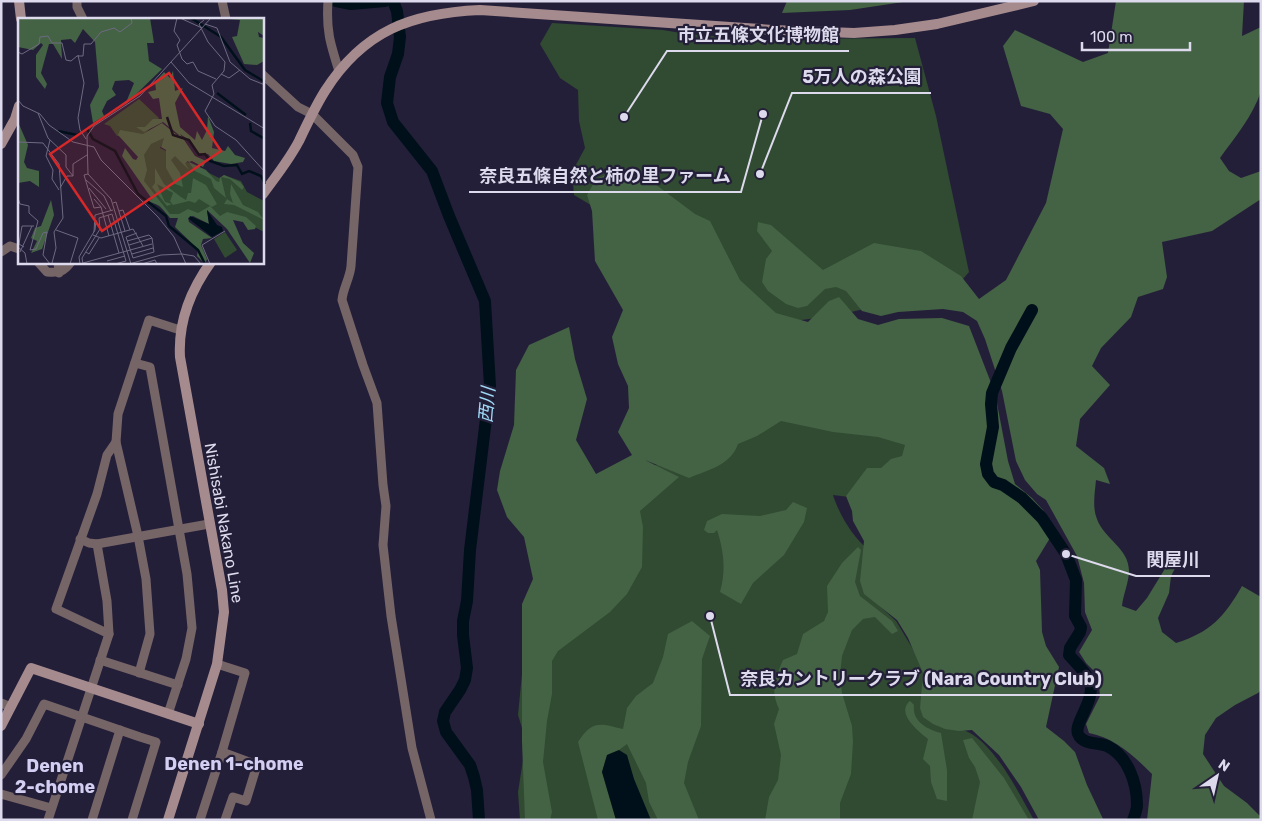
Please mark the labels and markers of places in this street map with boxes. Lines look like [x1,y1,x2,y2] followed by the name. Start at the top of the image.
[667,18,849,51] callout: 市立五條文化博物館
[792,60,931,93] callout: 5万人の森公園
[469,159,741,192] callout: 奈良五條自然と柿の里ファーム
[1136,543,1210,576] callout: 関屋川
[730,662,1112,695] callout: 奈良カントリークラブ (Nara Country Club)

